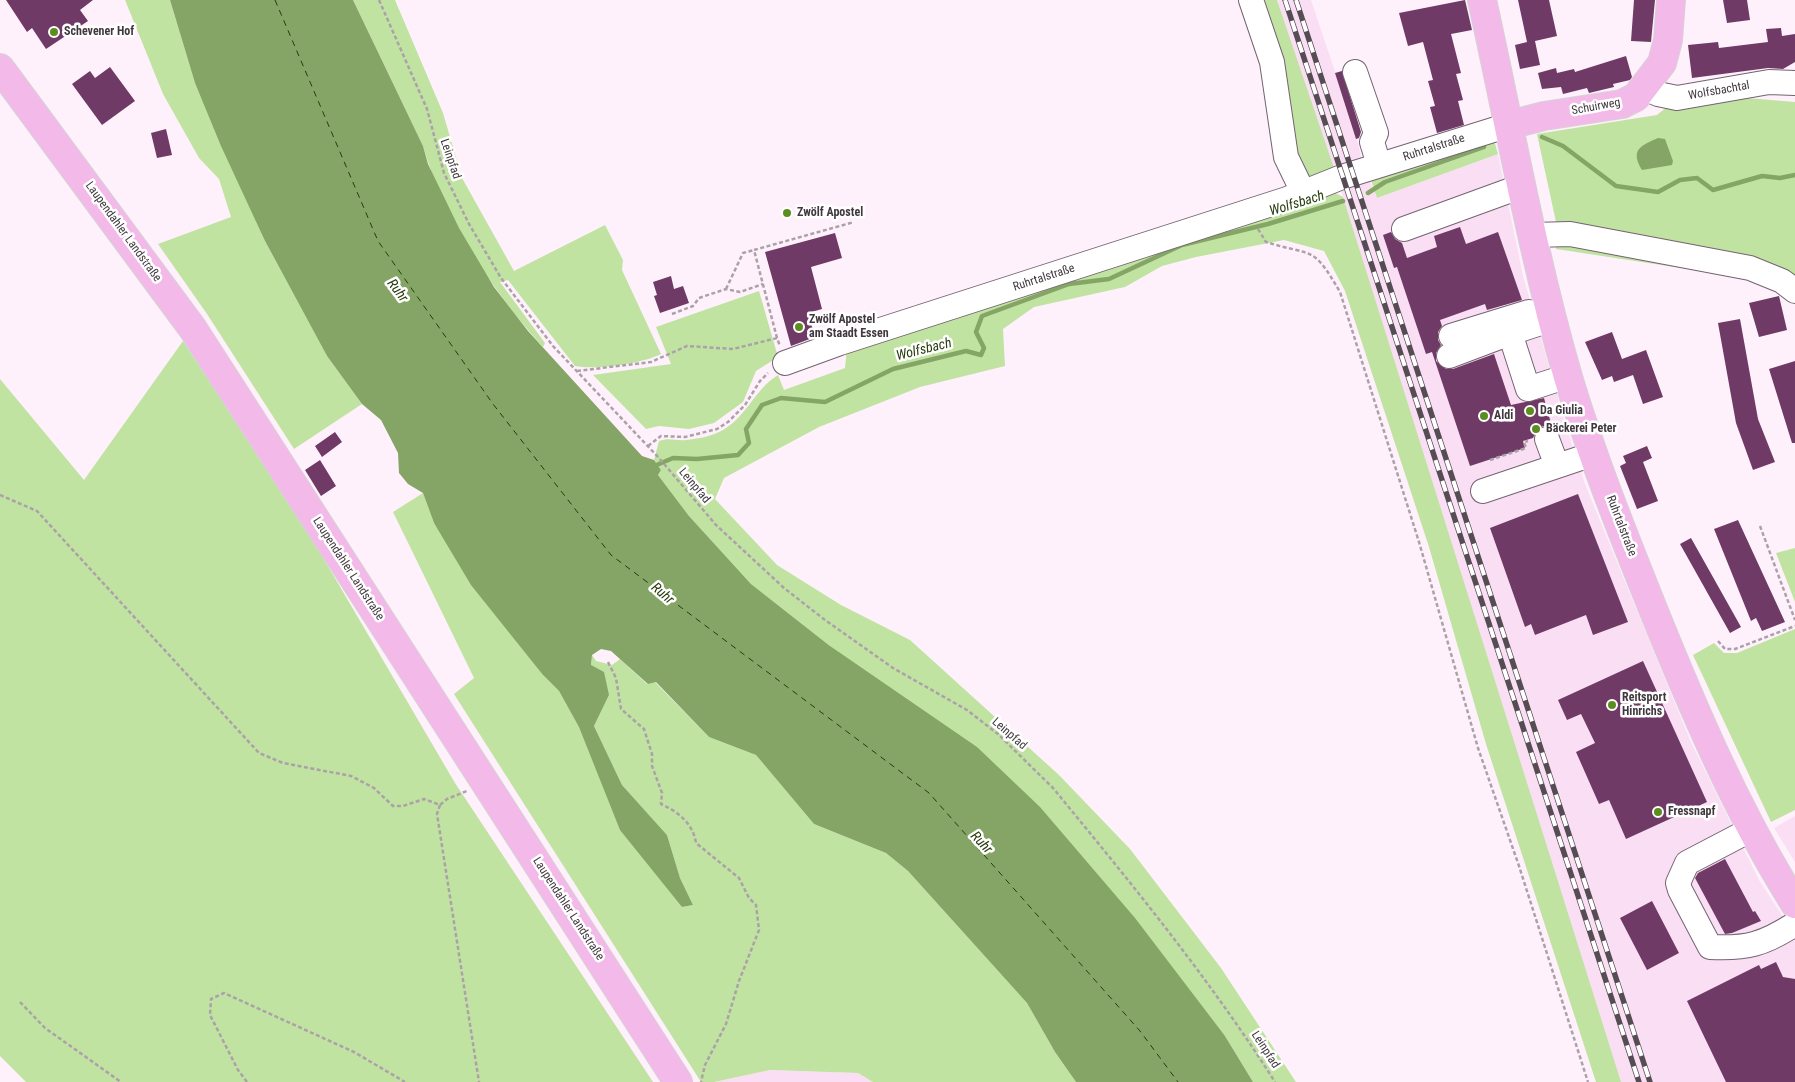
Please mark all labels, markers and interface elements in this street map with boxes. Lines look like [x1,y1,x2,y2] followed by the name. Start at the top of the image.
[64,25,134,39] place label: Schevener Hof
[48,26,60,38] marker: Schevener Hof
[1687,79,1751,103] street label: Wolfsbachtal
[1571,96,1621,118] street label: Schuirweg
[1401,131,1467,165] street label: Ruhrtalstraße
[436,137,464,181] street label: Leinpfad
[82,179,164,285] street label: Laupendahler Landstraße
[1267,188,1327,220] water label: Wolfsbach
[797,206,863,220] place label: Zwölf Apostel
[781,207,793,219] marker: Zwölf Apostel
[1011,261,1077,295] street label: Ruhrtalstraße
[383,276,411,306] water label: Ruhr
[809,313,889,341] place label: Zwölf Apostel am Staadt Essen
[793,321,805,333] marker: Zwölf Apostel am Staadt Essen
[895,335,953,365] water label: Wolfsbach
[1540,404,1583,418] place label: Da Giulia
[1524,405,1536,417] marker: Da Giulia
[1494,409,1513,423] place label: Aldi
[1478,410,1490,422] marker: Aldi
[1546,422,1617,436] place label: Bäckerei Peter
[1530,423,1542,435] marker: Bäckerei Peter
[675,466,713,506] street label: Leinpfad
[1603,494,1639,558] street label: Ruhrtalstraße
[309,515,387,623] street label: Laupendahler Landstraße
[647,580,677,608] water label: Ruhr
[1622,691,1666,719] place label: Reitsport Hinrichs
[1606,699,1618,711] marker: Reitsport Hinrichs
[989,715,1029,753] street label: Leinpfad
[1668,805,1715,819] place label: Fressnapf
[1652,806,1664,818] marker: Fressnapf
[967,828,995,858] water label: Ruhr
[529,855,607,963] street label: Laupendahler Landstraße
[1248,1029,1282,1071] street label: Leinpfad

